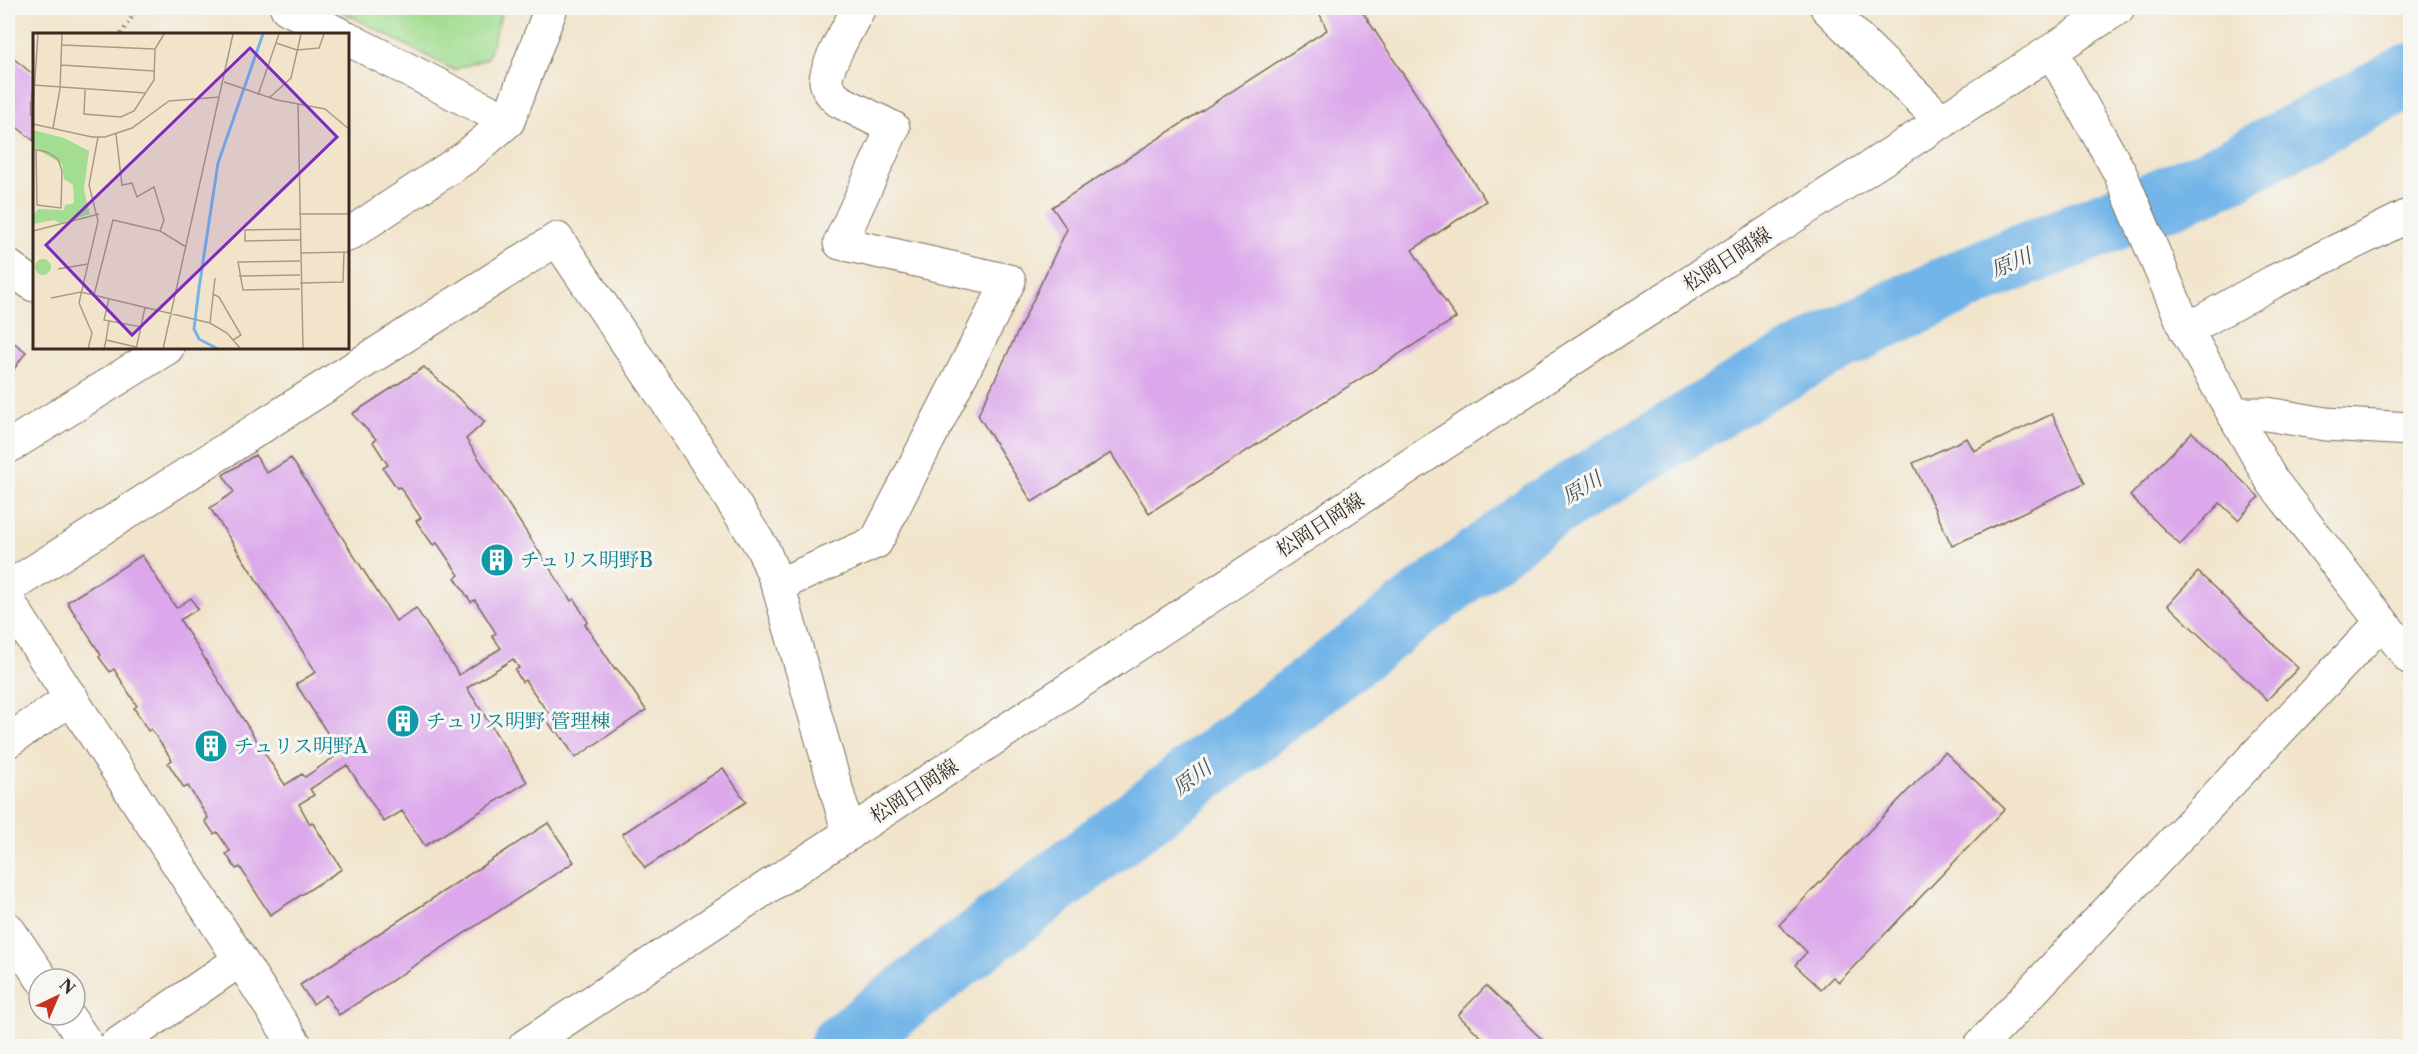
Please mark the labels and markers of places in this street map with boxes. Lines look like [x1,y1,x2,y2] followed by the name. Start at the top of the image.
[479,542,515,578] building icon: チュリス明野B
[520,548,653,572] place label: チュリス明野B
[385,703,421,739] building icon: チュリス明野 管理棟
[426,709,610,733] place label: チュリス明野 管理棟
[193,728,229,764] building icon: チュリス明野A
[234,734,369,758] place label: チュリス明野A

